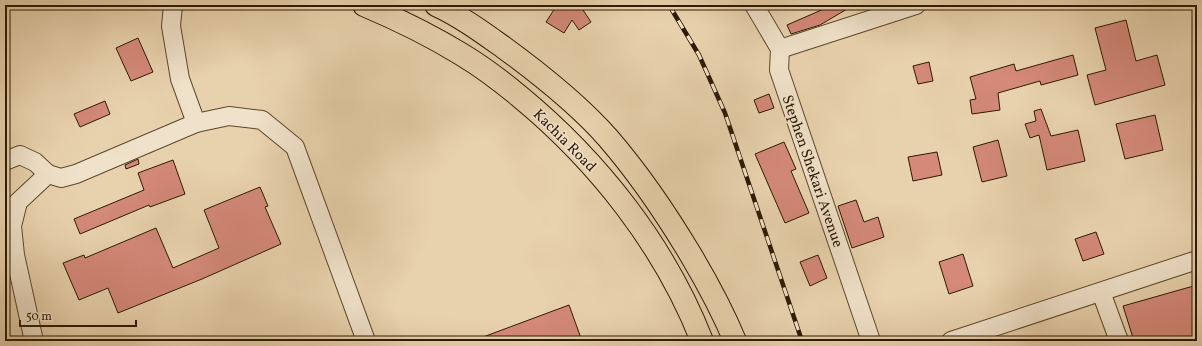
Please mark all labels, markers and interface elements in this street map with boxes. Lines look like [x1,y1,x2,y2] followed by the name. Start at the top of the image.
[776,93,848,250] street label: Stephen Shekari Avenue
[528,105,600,177] street label: Kachia Road
[20,302,136,328] scale bar
[26,309,52,325] text: 50 m

